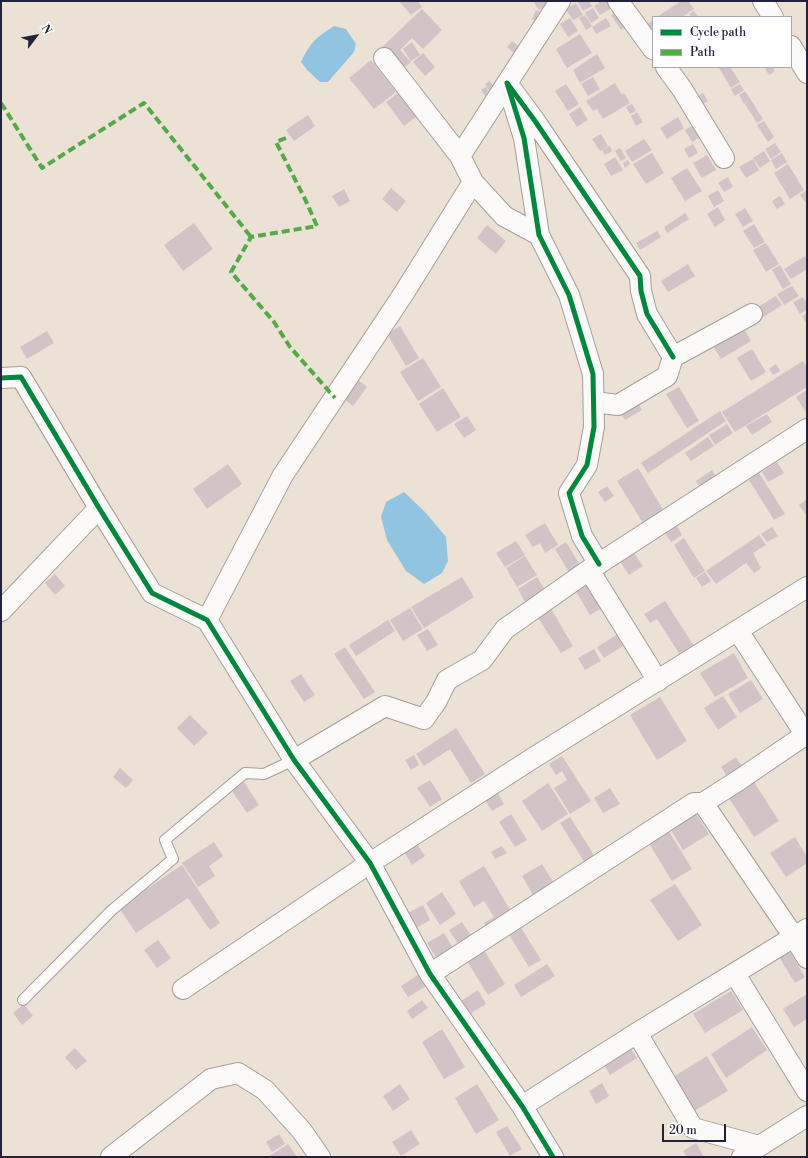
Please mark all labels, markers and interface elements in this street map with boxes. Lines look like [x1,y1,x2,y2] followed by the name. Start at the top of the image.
[16,16,56,56] north arrow
[652,16,792,68] legend
[38,22,54,37] text: N
[690,25,746,40] text: Cycle path
[690,45,715,60] text: Path
[664,1116,728,1142] scale bar
[669,1123,697,1138] text: 20 m

